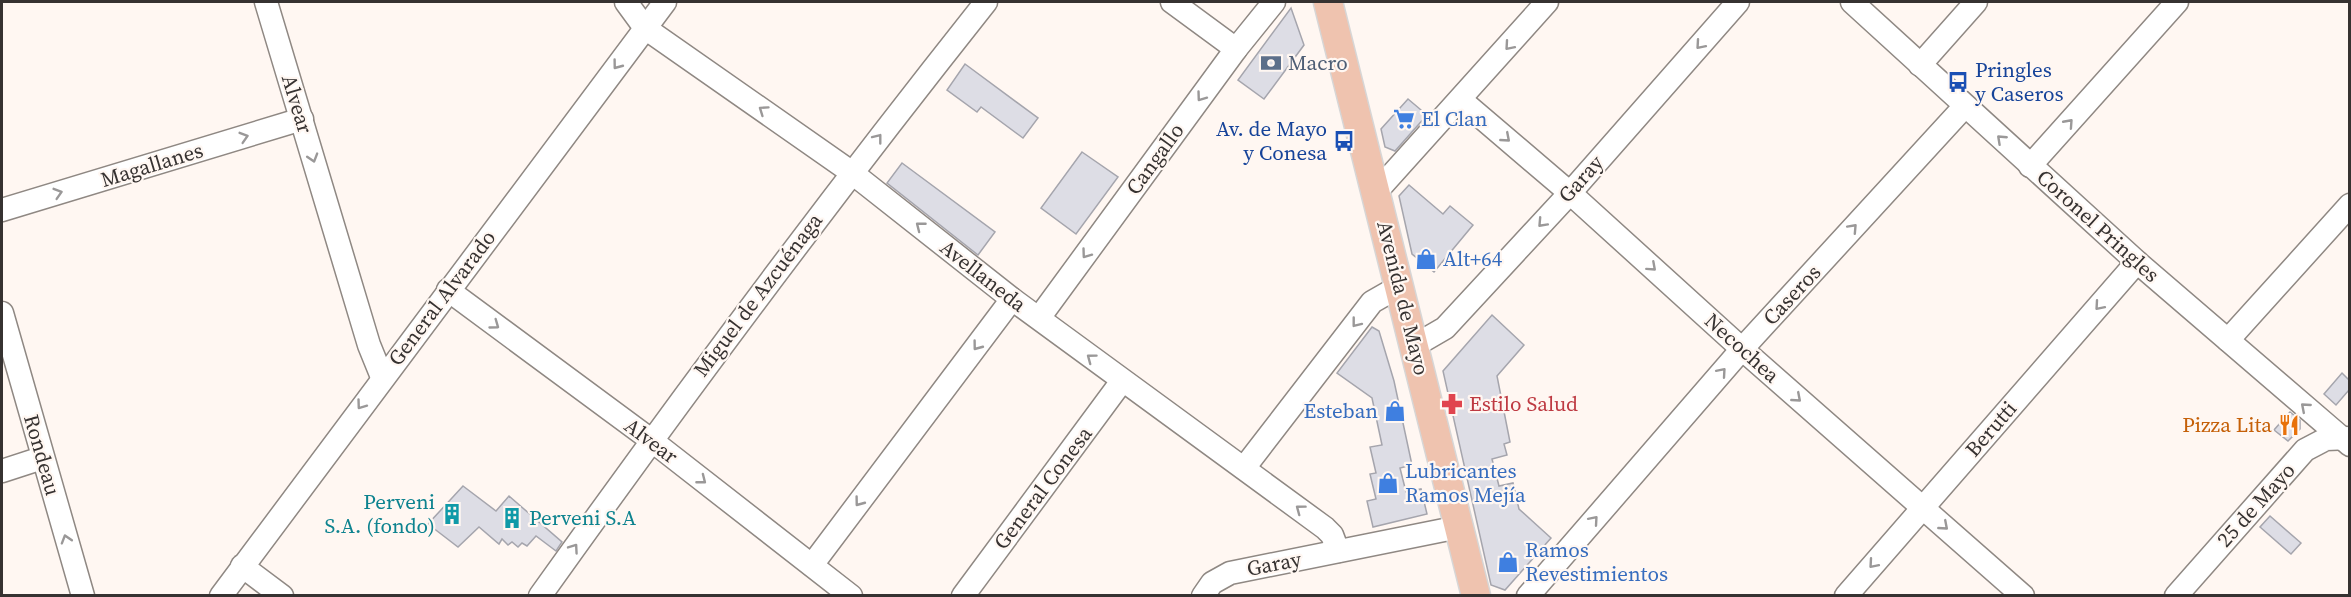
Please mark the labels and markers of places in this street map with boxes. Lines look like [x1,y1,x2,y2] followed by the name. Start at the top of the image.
[1288,48,1348,77] place label: Macro
[1259,51,1283,75] bank icon: Macro
[1975,55,2064,108] place label: Pringles y Caseros
[1946,70,1970,94] bus stop icon: Pringles y Caseros
[1421,104,1488,133] place label: El Clan
[1392,107,1416,131] supermarket icon: El Clan
[1216,114,1327,167] place label: Av. de Mayo y Conesa
[1332,129,1356,153] bus stop icon: Av. de Mayo y Conesa
[1443,244,1503,273] place label: Alt+64
[1414,247,1438,271] shop icon: Alt+64
[1469,389,1578,418] place label: Estilo Salud
[1440,392,1464,416] pharmacy icon: Estilo Salud
[1303,396,1378,425] place label: Esteban
[1383,399,1407,423] shop icon: Esteban
[2182,410,2272,439] place label: Pizza Lita
[2277,413,2301,437] restaurant icon: Pizza Lita
[1405,456,1526,509] place label: Lubricantes Ramos Mejía
[1376,471,1400,495] shop icon: Lubricantes Ramos Mejía
[324,487,435,540] place label: Perveni S.A. (fondo)
[440,502,464,526] building icon: Perveni S.A. (fondo)
[529,503,636,532] place label: Perveni S.A
[500,506,524,530] building icon: Perveni S.A
[1525,535,1668,588] place label: Ramos Revestimientos
[1496,550,1520,574] shop icon: Ramos Revestimientos

